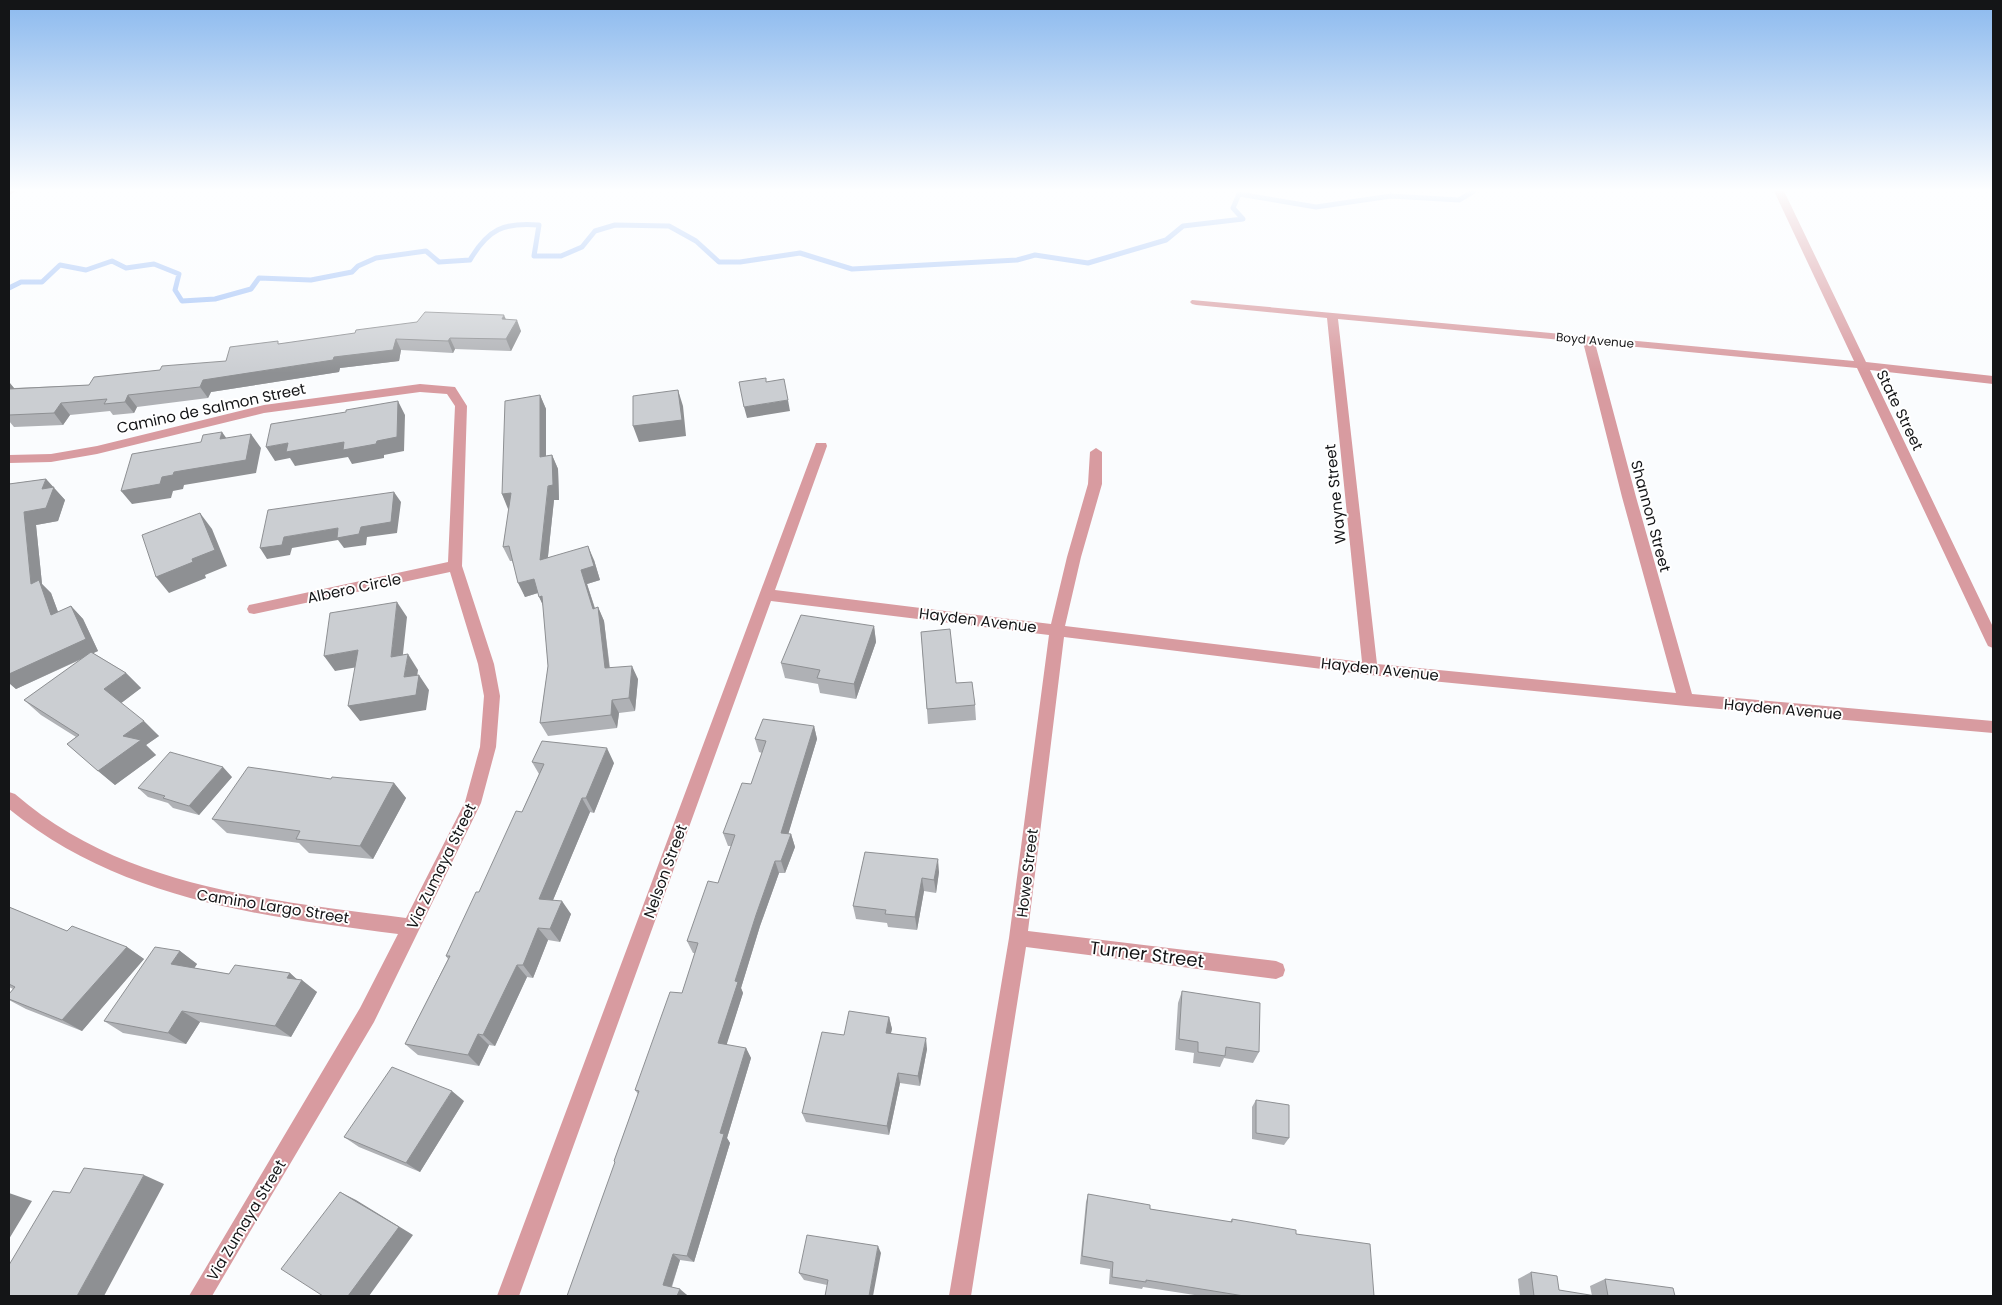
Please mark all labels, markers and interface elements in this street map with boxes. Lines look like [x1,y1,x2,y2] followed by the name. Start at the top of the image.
[1555,328,1635,352] street label: Boyd Avenue
[1871,366,1929,454] street label: State Street
[115,378,307,438] street label: Camino de Salmon Street
[1319,443,1351,545] street label: Wayne Street
[1626,458,1676,574] street label: Shannon Street
[305,568,403,608] street label: Albero Circle
[918,602,1038,638] street label: Hayden Avenue
[1320,652,1440,686] street label: Hayden Avenue
[1723,693,1843,725] street label: Hayden Avenue
[401,799,481,933] street label: Via Zumaya Street
[638,821,692,921] street label: Nelson Street
[1011,827,1043,919] street label: Howe Street
[195,884,351,928] street label: Camino Largo Street
[1088,935,1206,973] street label: Turner Street
[202,1156,290,1284] street label: Via Zumaya Street

